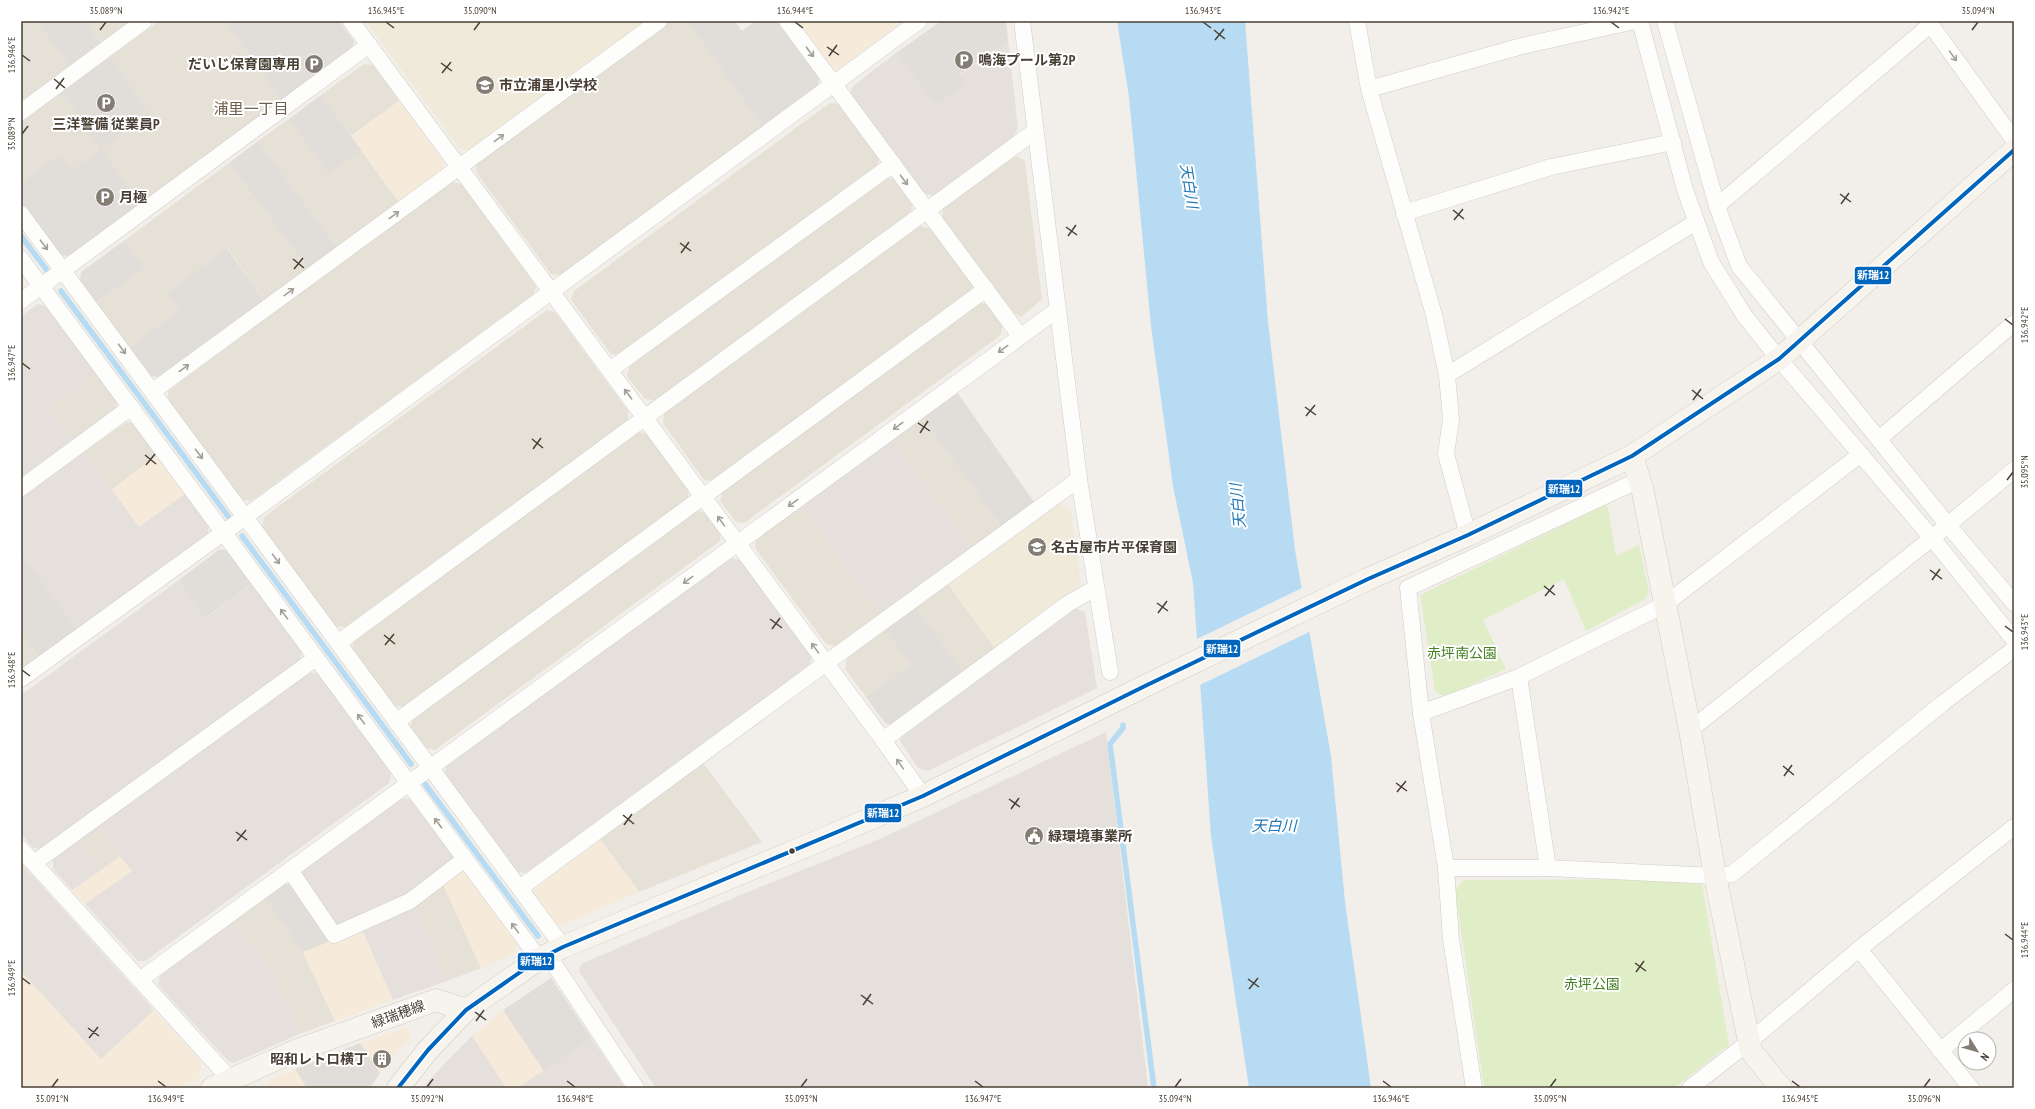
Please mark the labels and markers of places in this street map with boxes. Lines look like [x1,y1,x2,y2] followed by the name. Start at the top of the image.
[953,49,975,71] parking icon: 鳴海プール第2P
[978,51,1076,69] place label: 鳴海プール第2P
[303,53,325,75] parking icon: だいじ保育園専用
[188,55,300,73] place label: だいじ保育園専用
[474,74,496,96] school or university icon: 市立浦里小学校
[499,76,597,94] place label: 市立浦里小学校
[95,92,117,114] parking icon: 三洋警備 従業員P
[52,115,160,133] place label: 三洋警備 従業員P
[94,186,116,208] parking icon: 月極
[119,188,147,206] place label: 月極
[1026,536,1048,558] school or university icon: 名古屋市片平保育園
[1051,538,1177,556] place label: 名古屋市片平保育園
[1023,825,1045,847] public building icon: 緑環境事業所
[1048,827,1132,845] place label: 緑環境事業所
[787,846,797,856] unlabelled marker
[371,1048,393,1070] building icon: 昭和レトロ横丁
[270,1050,368,1068] place label: 昭和レトロ横丁

